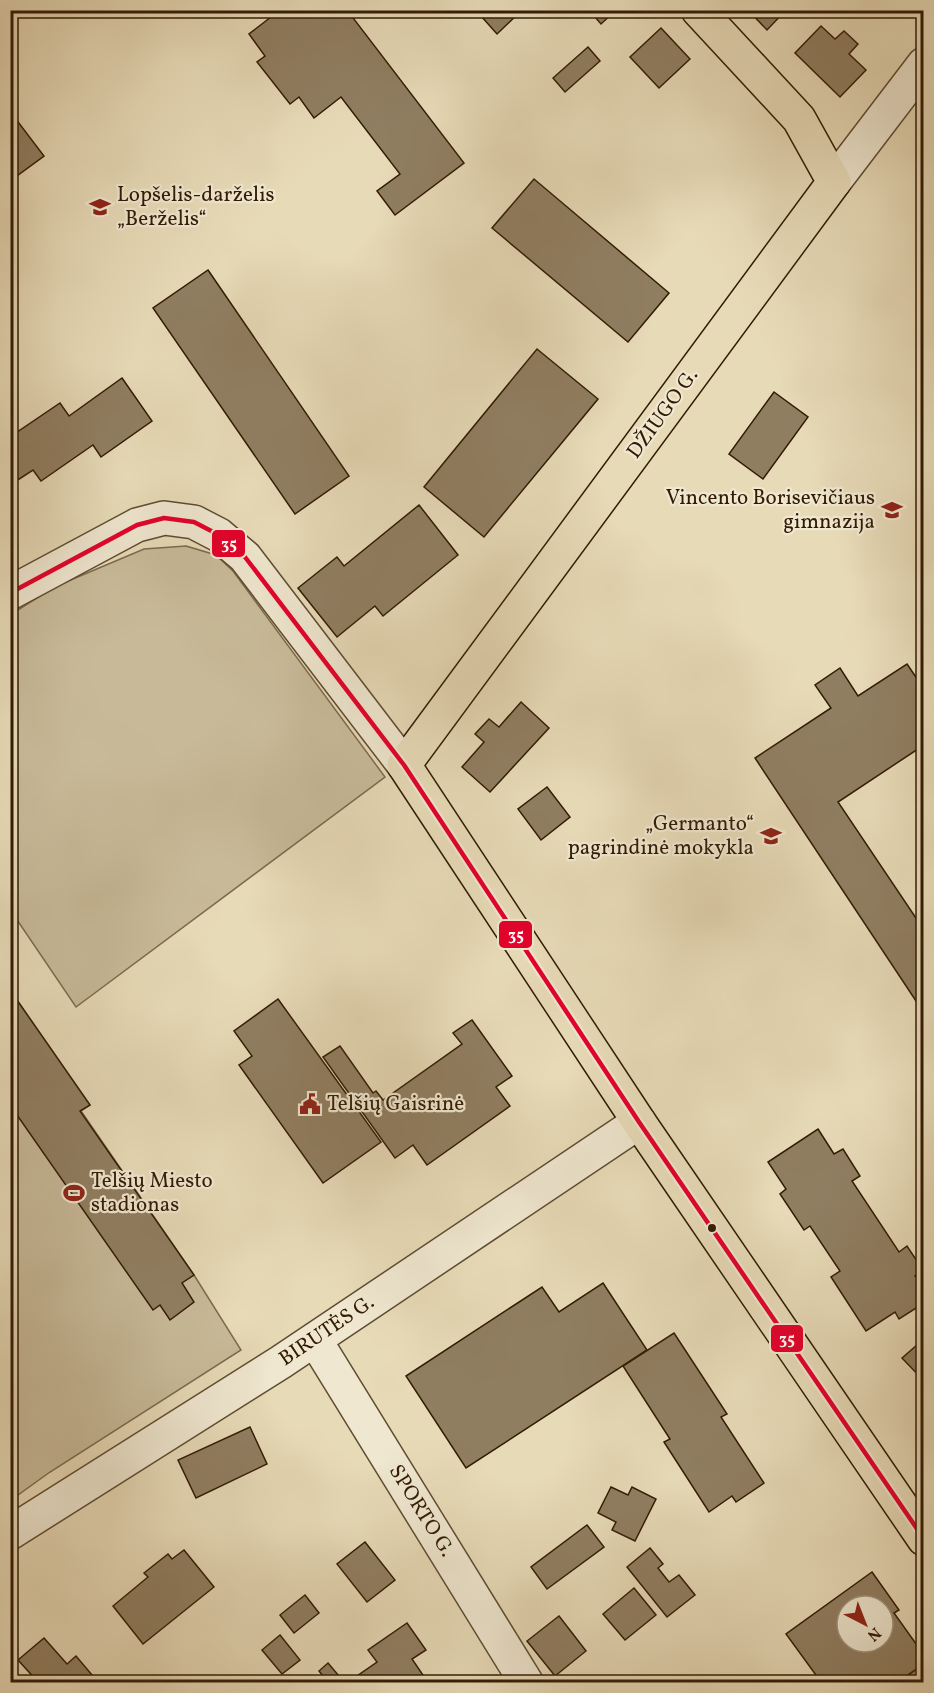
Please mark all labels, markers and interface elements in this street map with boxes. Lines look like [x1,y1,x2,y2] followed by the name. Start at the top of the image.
[117,181,274,234] place label: Lopšelis-darželis „Berželis“
[88,195,112,219] school or university icon: Lopšelis-darželis „Berželis“
[620,363,706,465] street label: DŽIUGO G.
[666,484,875,537] place label: Vincento Borisevičiaus gimnazija
[880,498,904,522] school or university icon: Vincento Borisevičiaus gimnazija
[211,529,246,558] line badge: 35
[221,534,237,556] text: 35
[568,810,754,863] place label: „Germanto“ pagrindinė mokykla
[759,824,783,848] school or university icon: „Germanto“ pagrindinė mokykla
[498,920,533,949] line badge: 35
[508,925,524,947] text: 35
[327,1090,464,1119] place label: Telšių Gaisrinė
[298,1092,322,1116] public building icon: Telšių Gaisrinė
[91,1167,213,1220] place label: Telšių Miesto stadionas
[62,1181,86,1205] sports icon: Telšių Miesto stadionas
[706,1222,718,1234] unlabelled marker
[273,1288,381,1374] street label: BIRUTĖS G.
[770,1324,804,1353] line badge: 35
[779,1329,795,1351] text: 35
[381,1459,461,1563] street label: SPORTO G.
[835,1594,895,1654] north arrow
[862,1622,885,1646] text: N

